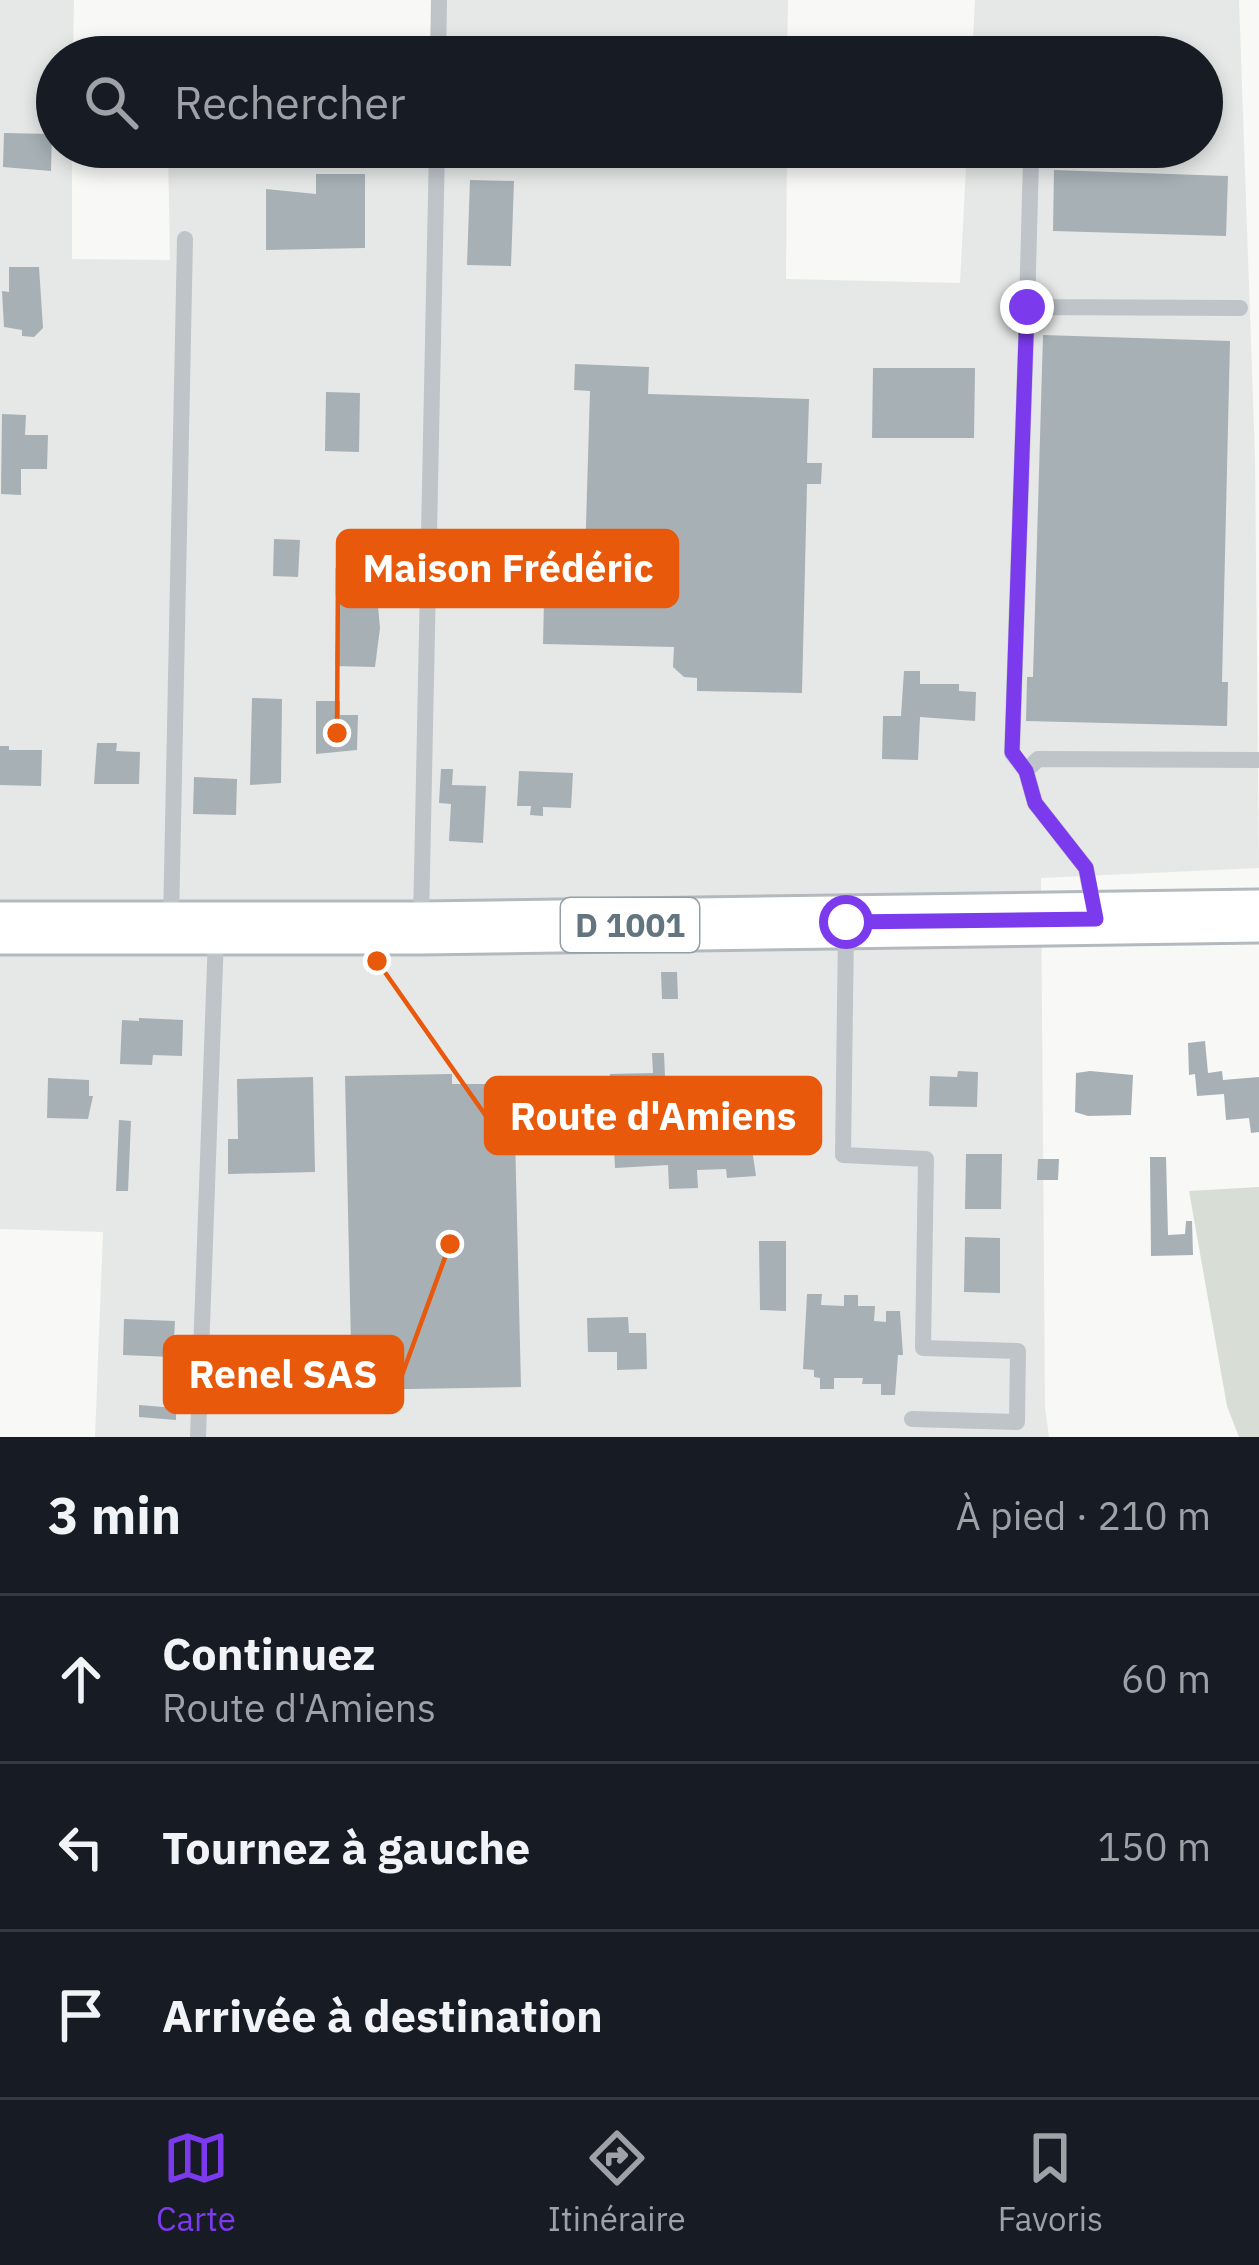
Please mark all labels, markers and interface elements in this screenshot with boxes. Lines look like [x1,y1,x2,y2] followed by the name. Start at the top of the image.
[36,36,1223,168] search box
[78,69,144,135] icon: search
[174,73,405,131] text: Rechercher
[1000,280,1054,334] route end
[338,531,677,606] callout: Maison Frédéric
[362,542,654,593] text: Maison Frédéric
[819,895,873,949] route start
[561,898,699,952] road number: D 1001
[486,1078,820,1153] callout: Route d'Amiens
[510,1090,796,1141] text: Route d'Amiens
[165,1337,402,1412] callout: Renel SAS
[188,1348,378,1399] text: Renel SAS
[48,1482,181,1548] text: 3 min
[956,1490,1211,1541] text: À pied · 210 m
[162,1624,376,1682] text: Continuez
[48,1646,114,1712] icon: ahead
[1121,1653,1211,1704] text: 60 m
[162,1682,436,1733] text: Route d'Amiens
[48,1814,114,1880] icon: left
[162,1818,530,1876] text: Tournez à gauche
[1098,1821,1211,1872] text: 150 m
[48,1982,114,2048] icon: arrive
[162,1986,603,2044] text: Arrivée à destination
[156,2125,236,2240] tab: Carte
[548,2125,686,2240] tab: Itinéraire
[998,2125,1103,2240] tab: Favoris

